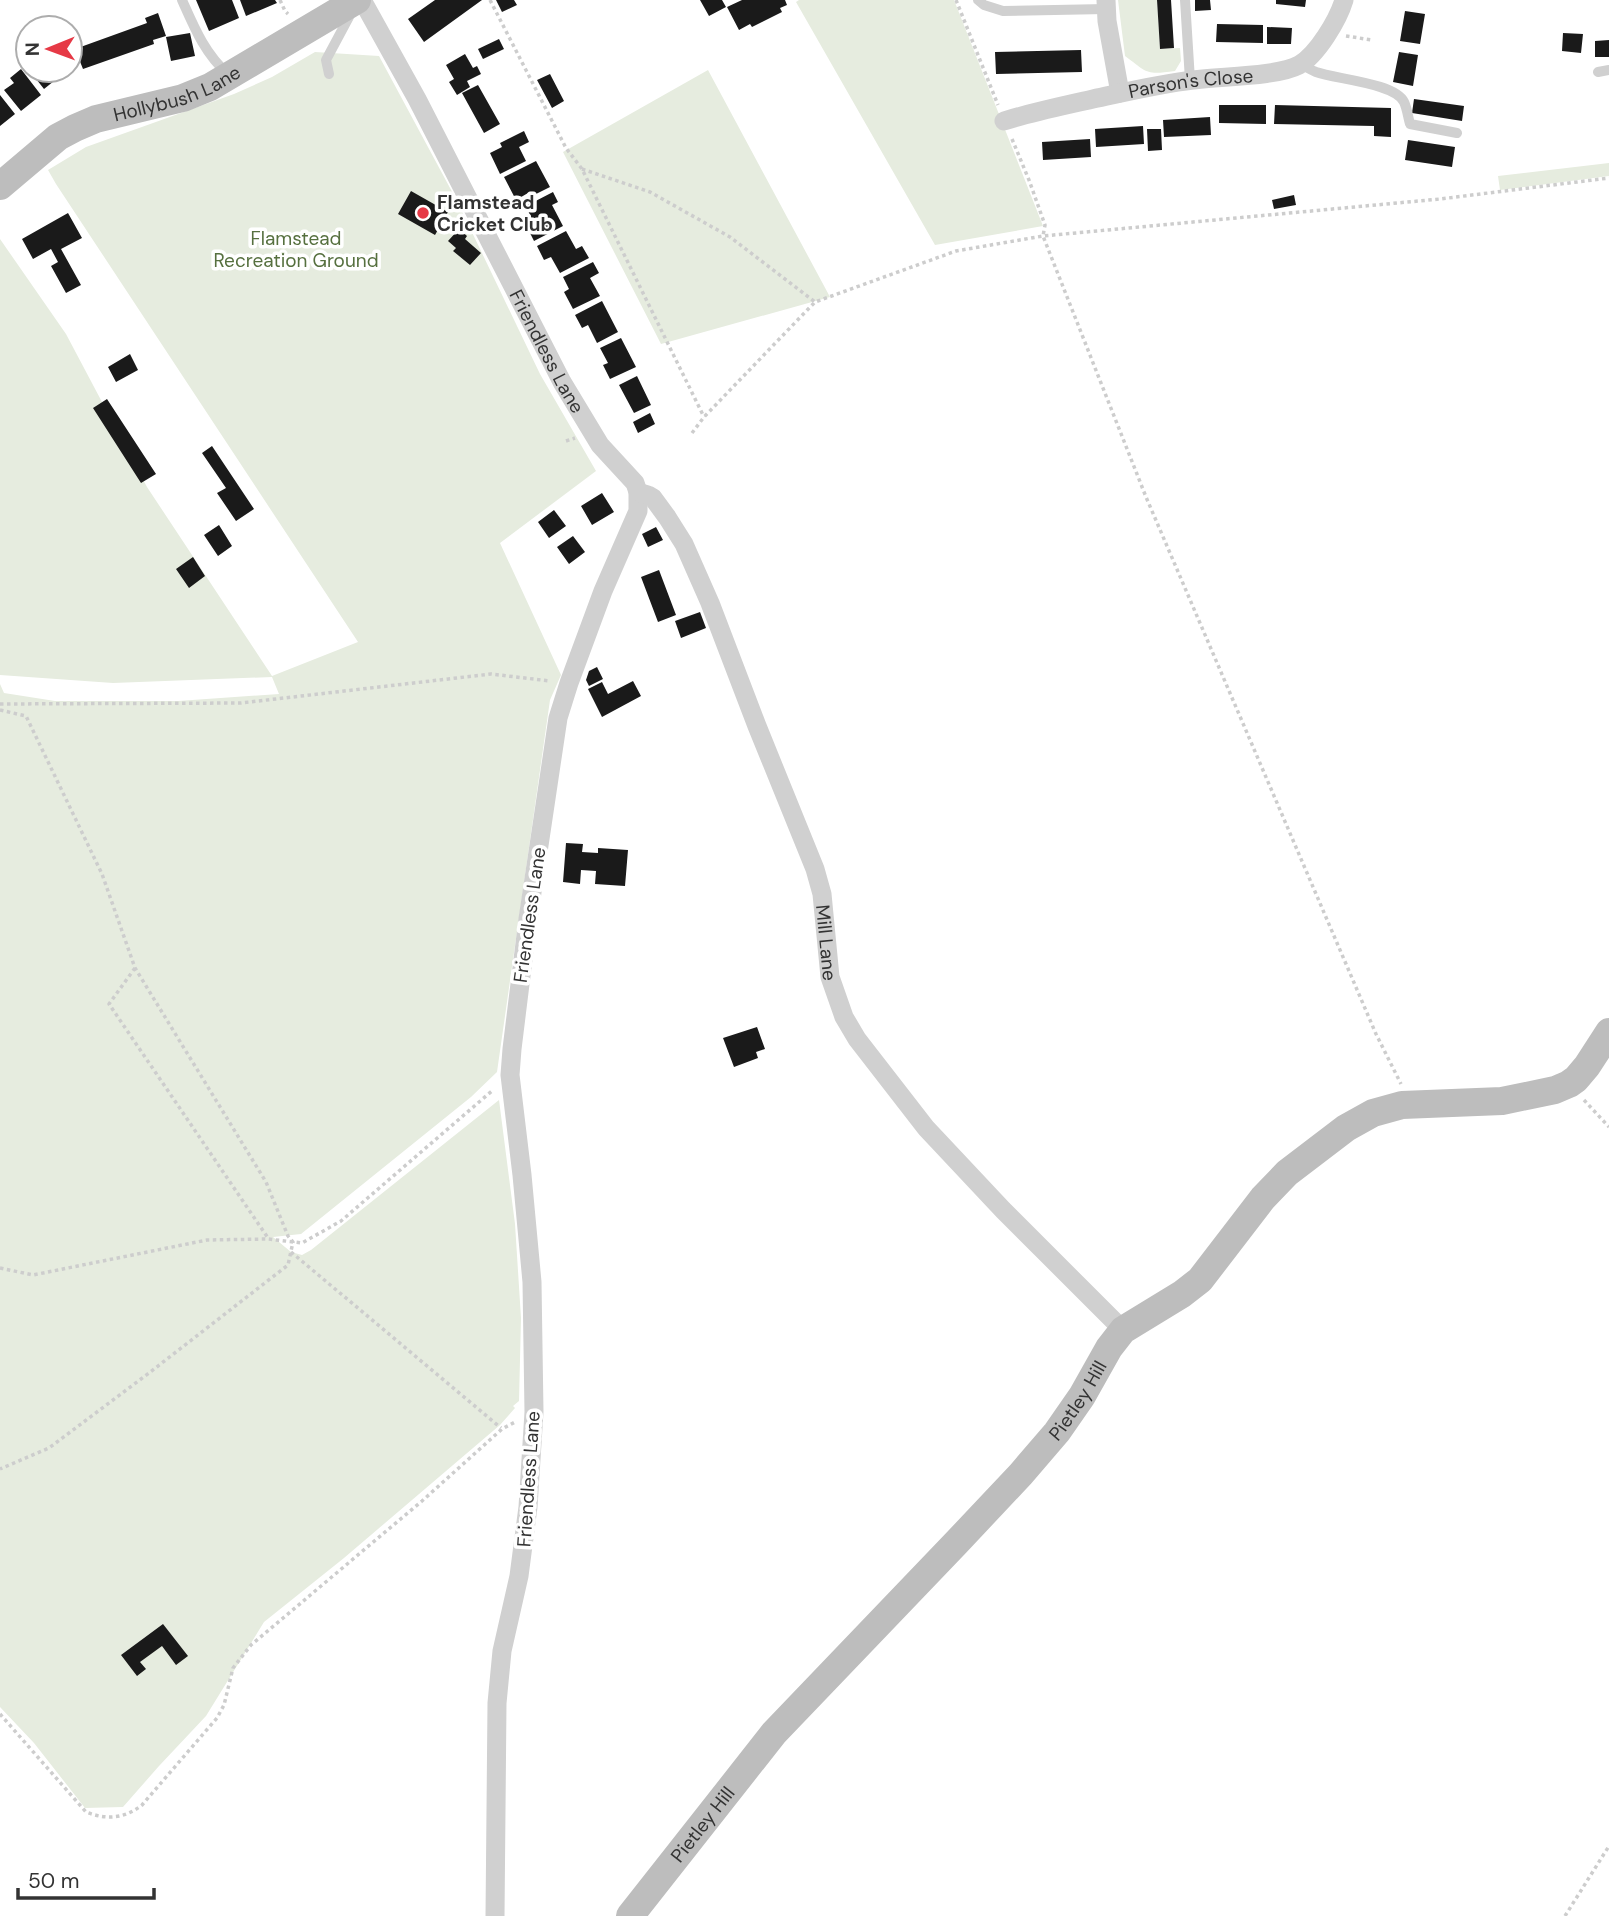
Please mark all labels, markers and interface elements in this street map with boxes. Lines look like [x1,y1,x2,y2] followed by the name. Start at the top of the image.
[14,14,84,84] north arrow
[20,42,45,56] text: N
[111,60,245,127] street label: Hollybush Lane
[1126,63,1254,104] street label: Parson's Close
[437,190,553,237] place label: Flamstead Cricket Club
[415,205,431,221] marker: Flamstead Cricket Club
[213,226,379,273] park label: Flamstead Recreation Ground
[504,285,590,418] street label: Friendless Lane
[508,846,551,984] street label: Friendless Lane
[810,904,842,982] street label: Mill Lane
[1043,1356,1112,1446] street label: Pietley Hill
[511,1410,546,1548] street label: Friendless Lane
[665,1781,740,1867] street label: Pietley Hill
[18,1856,154,1900] scale bar
[28,1867,79,1895] text: 50 m

